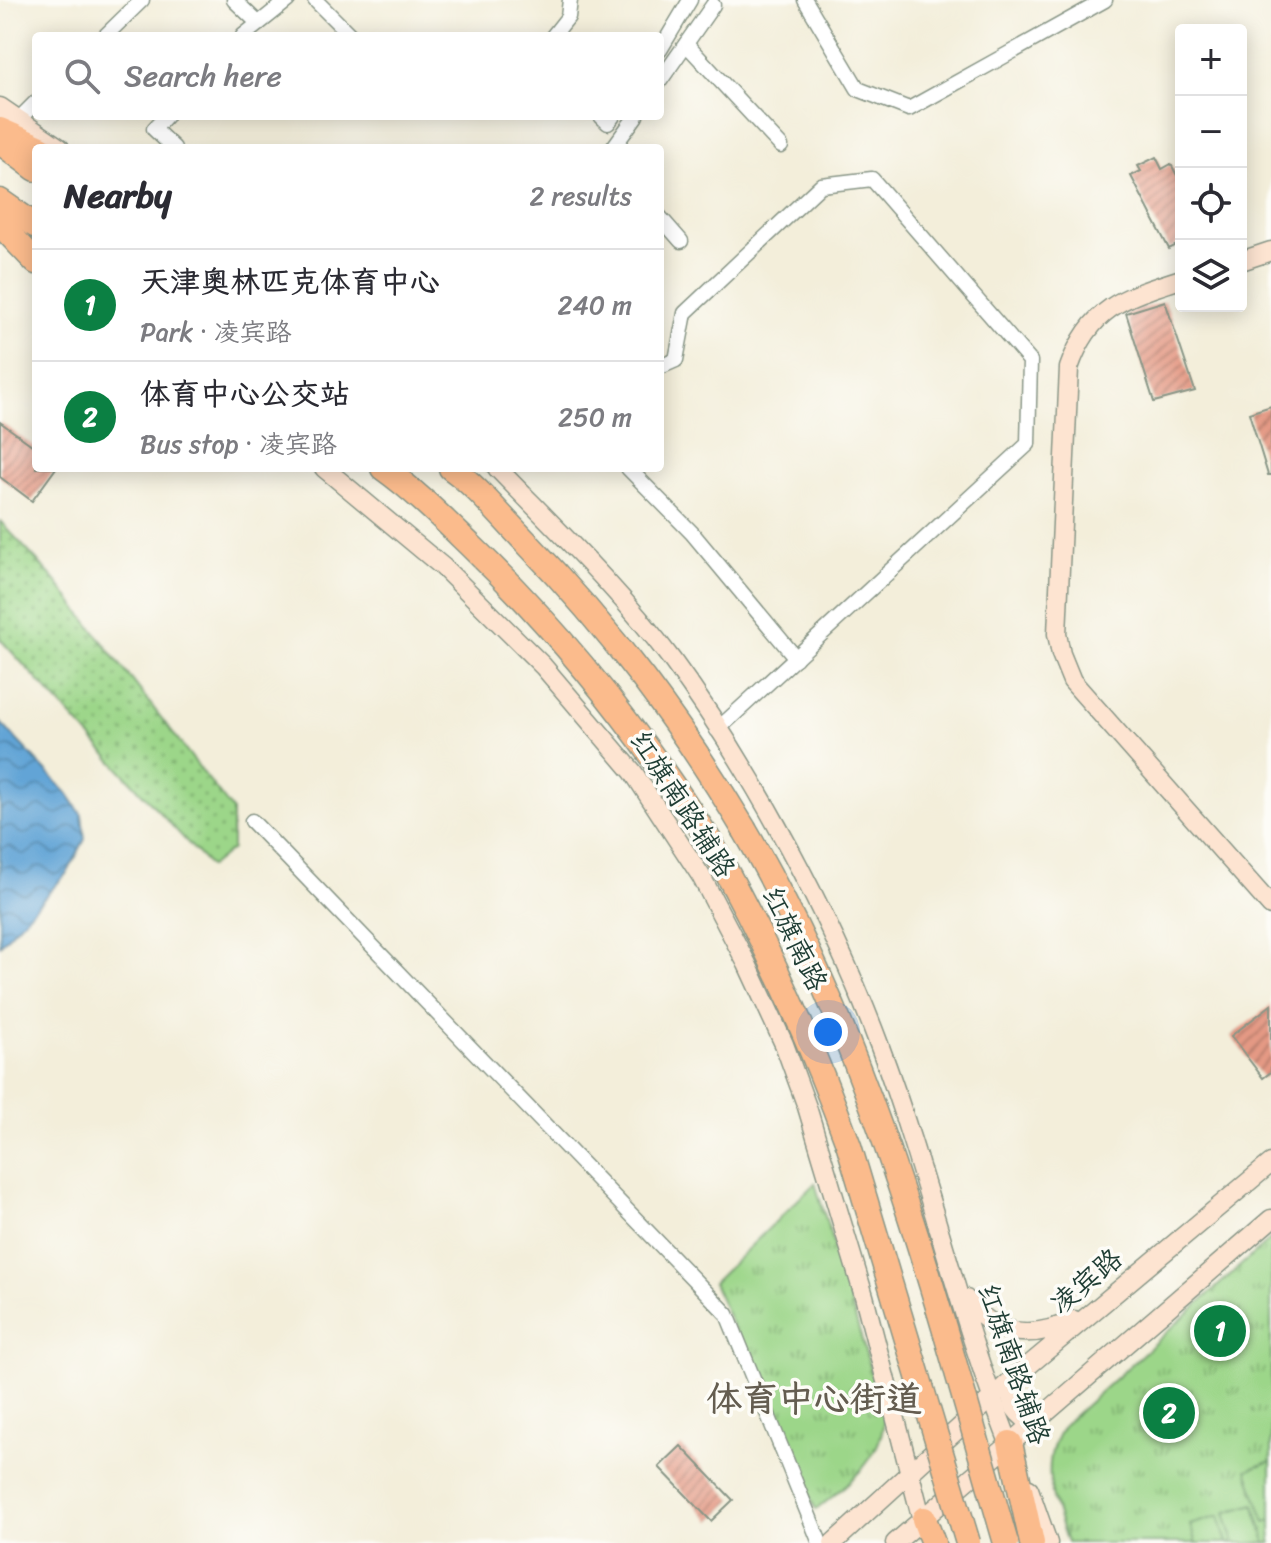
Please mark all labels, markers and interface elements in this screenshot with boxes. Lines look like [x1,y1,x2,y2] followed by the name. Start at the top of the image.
[1175,24,1247,312] map controls
[1175,24,1247,96] button: +
[32,32,664,120] search box
[124,49,282,103] text: Search here
[60,54,104,98] icon: search
[1175,96,1247,168] button: −
[64,166,172,226] text: Nearby
[1175,168,1247,240] button: locate
[530,173,632,219] text: 2 results
[1175,240,1247,312] button: layers
[140,255,440,309] text: 天津奥林匹克体育中心
[84,282,96,328] text: 1
[558,282,632,328] text: 240 m
[140,309,292,355] text: Park · 凌宾路
[140,367,350,421] text: 体育中心公交站
[82,394,98,440] text: 2
[558,394,632,440] text: 250 m
[140,421,337,467] text: Bus stop · 凌宾路
[617,720,749,888] street label: 红旗南路辅路
[748,878,842,1000] street label: 红旗南路
[808,1012,848,1052] your location
[1038,1235,1134,1327] street label: 凌宾路
[963,1277,1065,1451] street label: 红旗南路辅路
[1194,1301,1246,1361] pin: 1
[706,1367,922,1431] district label: 体育中心街道
[1143,1383,1195,1443] pin: 2

